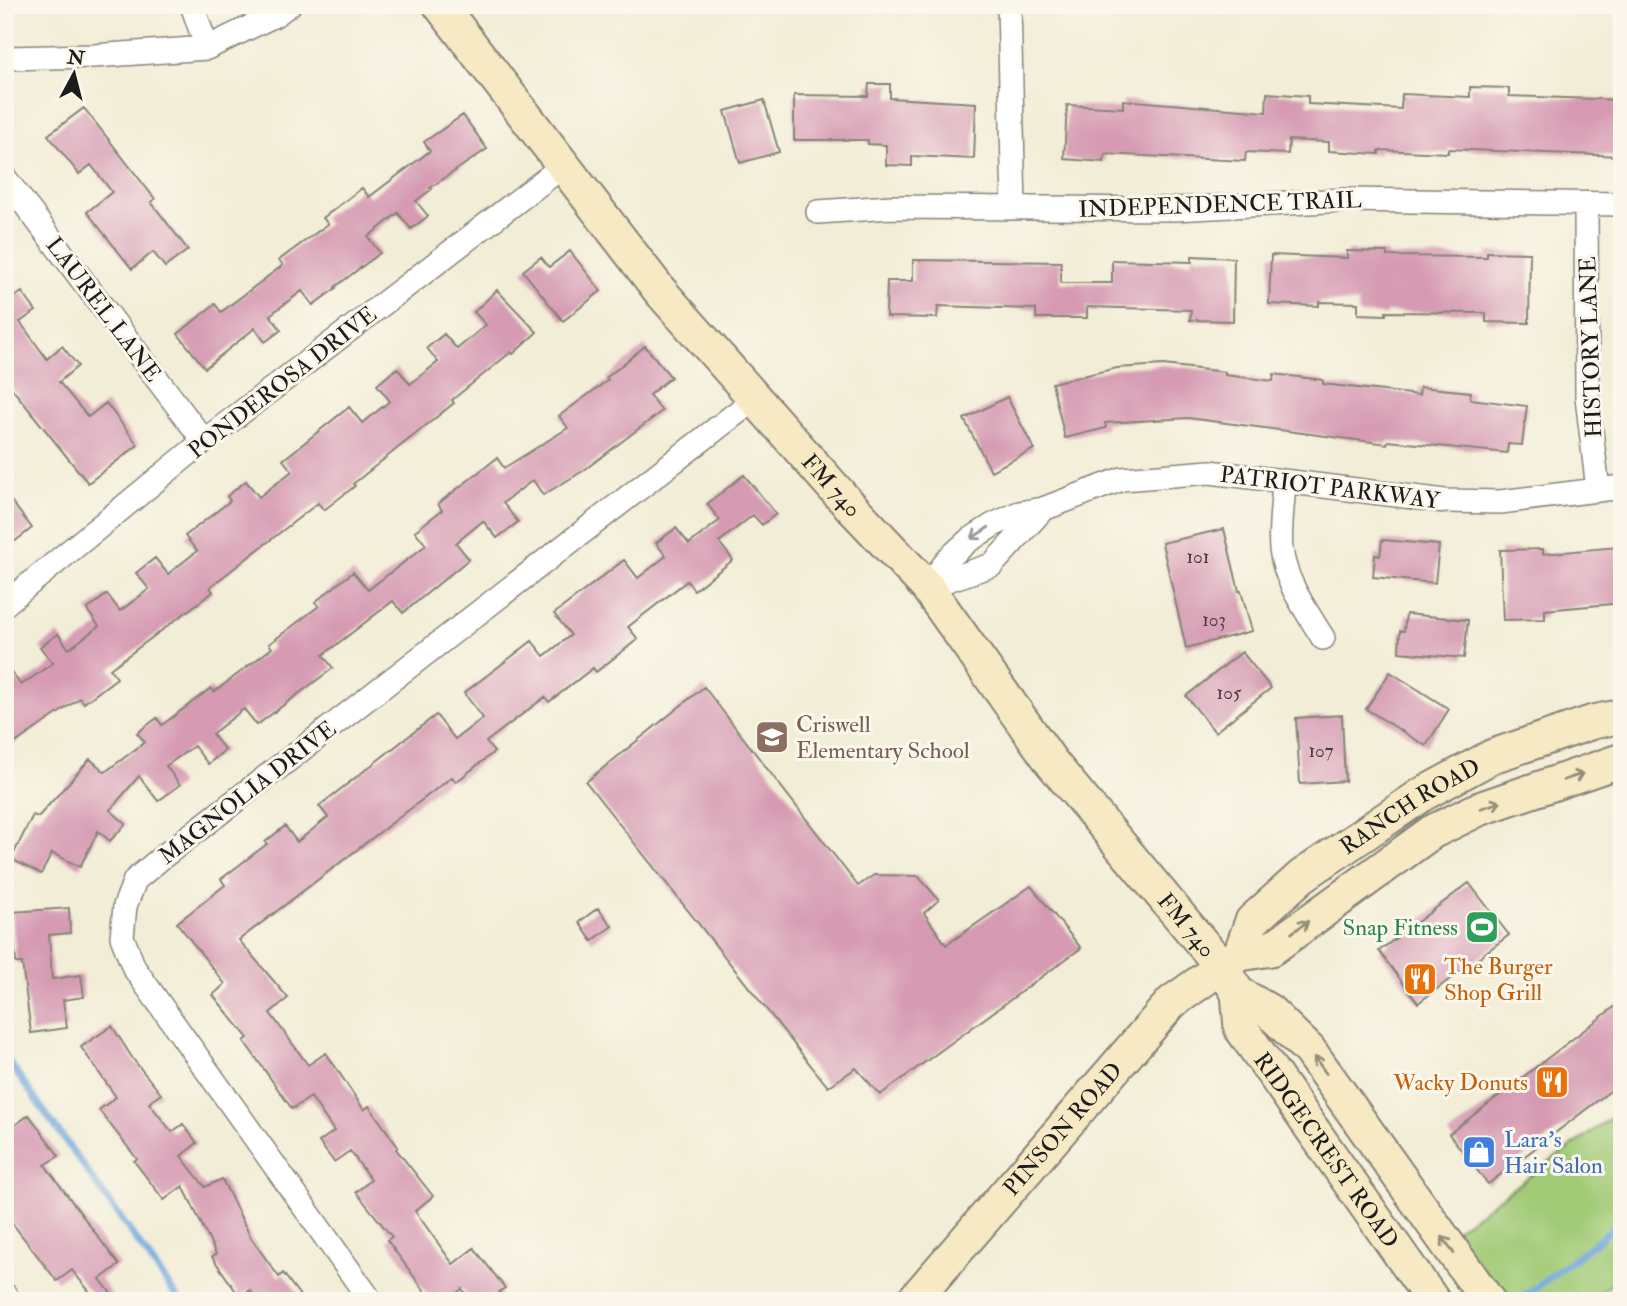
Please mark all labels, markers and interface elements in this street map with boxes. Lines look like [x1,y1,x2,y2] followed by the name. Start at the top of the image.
[38,38,108,108] north arrow
[65,45,87,71] text: N
[1078,185,1362,224] street label: INDEPENDENCE TRAIL
[40,231,167,387] street label: LAUREL LANE
[1573,256,1608,438] street label: HISTORY LANE
[182,300,382,465] street label: PONDEROSA DRIVE
[795,448,867,523] street label: FM 740
[1218,460,1443,516] street label: PATRIOT PARKWAY
[971,526,990,540] one-way arrow
[1186,545,1210,569] house number: 101
[1202,608,1226,632] house number: 103
[1217,681,1242,705] house number: 105
[796,710,970,765] place label: Criswell Elementary School
[153,714,342,871] street label: MAGNOLIA DRIVE
[753,718,791,756] school or university icon: Criswell Elementary School
[1308,739,1334,763] house number: 107
[1334,752,1485,861] street label: RANCH ROAD
[1562,770,1584,782] one-way arrow
[1479,797,1501,810] one-way arrow
[1151,887,1222,964] street label: FM 740
[1463,908,1501,946] sports icon: Snap Fitness
[1343,913,1458,943] place label: Snap Fitness
[1290,920,1309,935] one-way arrow
[1444,952,1553,1008] place label: The Burger Shop Grill
[1401,960,1439,998] restaurant icon: The Burger Shop Grill
[1247,1046,1405,1254] street label: RIDGECREST ROAD
[997,1056,1129,1202] street label: PINSON ROAD
[1313,1056,1327,1075] one-way arrow
[1533,1063,1571,1101] restaurant icon: Wacky Donuts
[1392,1068,1528,1097] place label: Wacky Donuts
[1504,1125,1603,1180] place label: Lara's Hair Salon
[1460,1133,1498,1171] shop icon: Lara's Hair Salon
[1441,1236,1456,1255] one-way arrow

